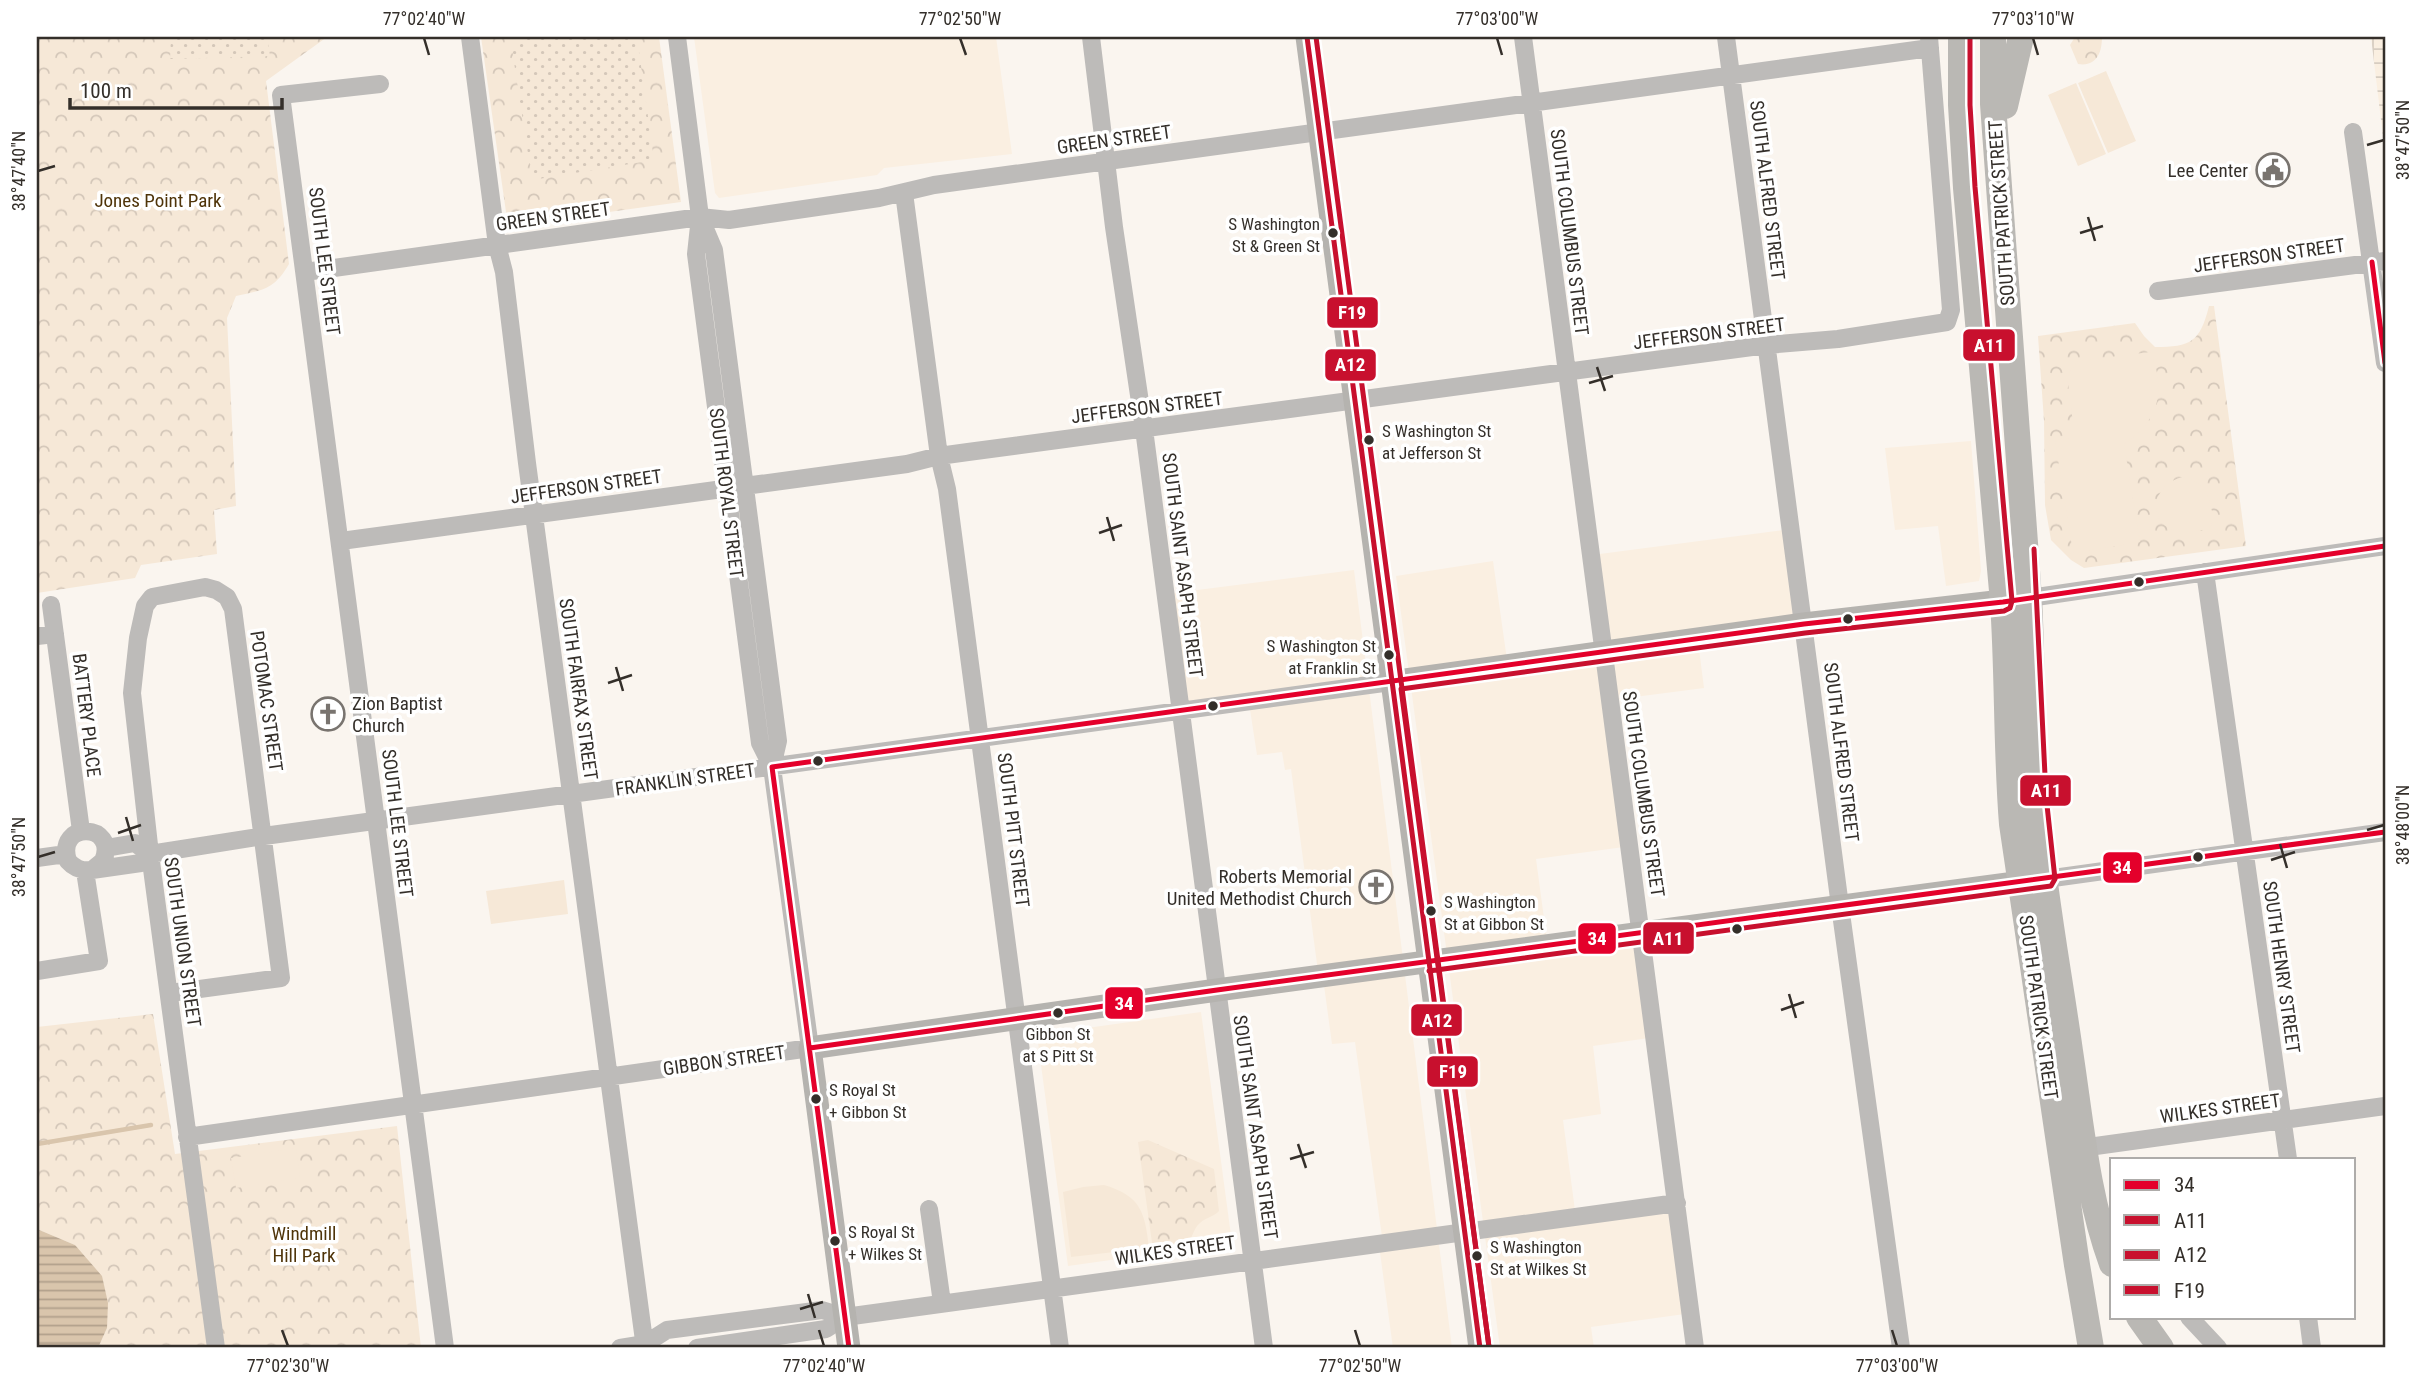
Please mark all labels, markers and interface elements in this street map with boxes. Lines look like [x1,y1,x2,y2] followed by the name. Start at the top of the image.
[383,8,466,29] text: 77°02'40"W
[919,8,1002,29] text: 77°02'50"W
[1456,8,1539,29] text: 77°03'00"W
[1992,8,2075,29] text: 77°03'10"W
[70,66,282,110] scale bar
[80,79,132,103] text: 100 m
[1745,99,1790,281] street label: SOUTH ALFRED STREET
[2392,100,2413,180] text: 38°47'50"N
[1984,119,2019,307] street label: SOUTH PATRICK STREET
[1055,120,1173,159] street label: GREEN STREET
[1545,128,1594,337] street label: SOUTH COLUMBUS STREET
[8,131,29,211] text: 38°47'40"N
[2254,151,2292,189] public building icon: Lee Center
[2168,159,2248,182] place label: Lee Center
[304,186,345,337] street label: SOUTH LEE STREET
[94,189,222,212] park label: Jones Point Park
[494,197,612,236] street label: GREEN STREET
[1228,214,1320,256] place label: S Washington St & Green St
[1326,226,1340,240] marker: S Washington St & Green St
[2192,233,2346,278] street label: JEFFERSON STREET
[1326,296,1379,329] line badge: F19
[1338,301,1366,324] text: F19
[1632,313,1786,354] street label: JEFFERSON STREET
[1962,328,2016,362] line badge: A11
[1974,334,2004,357] text: A11
[1324,348,1377,382] line badge: A12
[1335,353,1365,376] text: A12
[1070,387,1224,428] street label: JEFFERSON STREET
[705,407,748,580] street label: SOUTH ROYAL STREET
[1382,421,1491,463] place label: S Washington St at Jefferson St
[1362,433,1376,447] marker: S Washington St at Jefferson St
[1157,451,1208,679] street label: SOUTH SAINT ASAPH STREET
[509,464,663,509] street label: JEFFERSON STREET
[2132,575,2146,589] unlabelled marker
[554,597,603,782] street label: SOUTH FAIRFAX STREET
[1841,612,1855,626] unlabelled marker
[245,629,288,773] street label: POTOMAC STREET
[1267,636,1376,678] place label: S Washington St at Franklin St
[1382,648,1396,662] marker: S Washington St at Franklin St
[68,652,105,778] street label: BATTERY PLACE
[1819,661,1864,843] street label: SOUTH ALFRED STREET
[1618,690,1669,899] street label: SOUTH COLUMBUS STREET
[352,692,443,737] place label: Zion Baptist Church
[309,695,347,733] church icon: Zion Baptist Church
[1206,699,1220,713] unlabelled marker
[377,748,418,899] street label: SOUTH LEE STREET
[993,751,1034,909] street label: SOUTH PITT STREET
[811,754,825,768] unlabelled marker
[614,758,757,801] street label: FRANKLIN STREET
[2019,774,2072,807] line badge: A11
[2031,779,2061,802] text: A11
[2392,785,2413,865] text: 38°48'00"N
[8,817,29,897] text: 38°47'50"N
[2191,850,2205,864] unlabelled marker
[2102,851,2143,884] line badge: 34
[159,856,206,1029] street label: SOUTH UNION STREET
[2112,856,2132,879] text: 34
[1167,865,1352,910] place label: Roberts Memorial United Methodist Church
[1357,868,1395,906] church icon: Roberts Memorial United Methodist Church
[2258,879,2305,1055] street label: SOUTH HENRY STREET
[1444,892,1544,934] place label: S Washington St at Gibbon St
[1424,904,1438,918] marker: S Washington St at Gibbon St
[2014,913,2063,1101] street label: SOUTH PATRICK STREET
[1642,921,1695,955] line badge: A11
[1577,922,1617,955] line badge: 34
[1730,922,1744,936] unlabelled marker
[1587,927,1607,950] text: 34
[1653,927,1683,950] text: A11
[1104,986,1144,1020] line badge: 34
[1114,992,1134,1015] text: 34
[1410,1003,1463,1037] line badge: A12
[1051,1006,1065,1020] marker: Gibbon St at S Pitt St
[1422,1009,1452,1032] text: A12
[1228,1013,1283,1241] street label: SOUTH SAINT ASAPH STREET
[1023,1024,1093,1066] place label: Gibbon St at S Pitt St
[662,1041,787,1080] street label: GIBBON STREET
[1426,1055,1479,1088] line badge: F19
[1439,1060,1467,1083] text: F19
[829,1080,907,1122] place label: S Royal St + Gibbon St
[2159,1089,2282,1128] street label: WILKES STREET
[809,1092,823,1106] marker: S Royal St + Gibbon St
[2110,1158,2356,1318] legend
[2174,1173,2195,1197] text: 34
[2174,1209,2207,1233] text: A11
[272,1222,336,1267] park label: Windmill Hill Park
[848,1222,922,1264] place label: S Royal St + Wilkes St
[1114,1231,1237,1270] street label: WILKES STREET
[828,1234,842,1248] marker: S Royal St + Wilkes St
[1490,1237,1587,1279] place label: S Washington St at Wilkes St
[2174,1243,2207,1267] text: A12
[1470,1249,1484,1263] marker: S Washington St at Wilkes St
[2174,1279,2205,1303] text: F19
[247,1355,330,1376] text: 77°02'30"W
[783,1355,866,1376] text: 77°02'40"W
[1319,1355,1402,1376] text: 77°02'50"W
[1856,1355,1939,1376] text: 77°03'00"W

